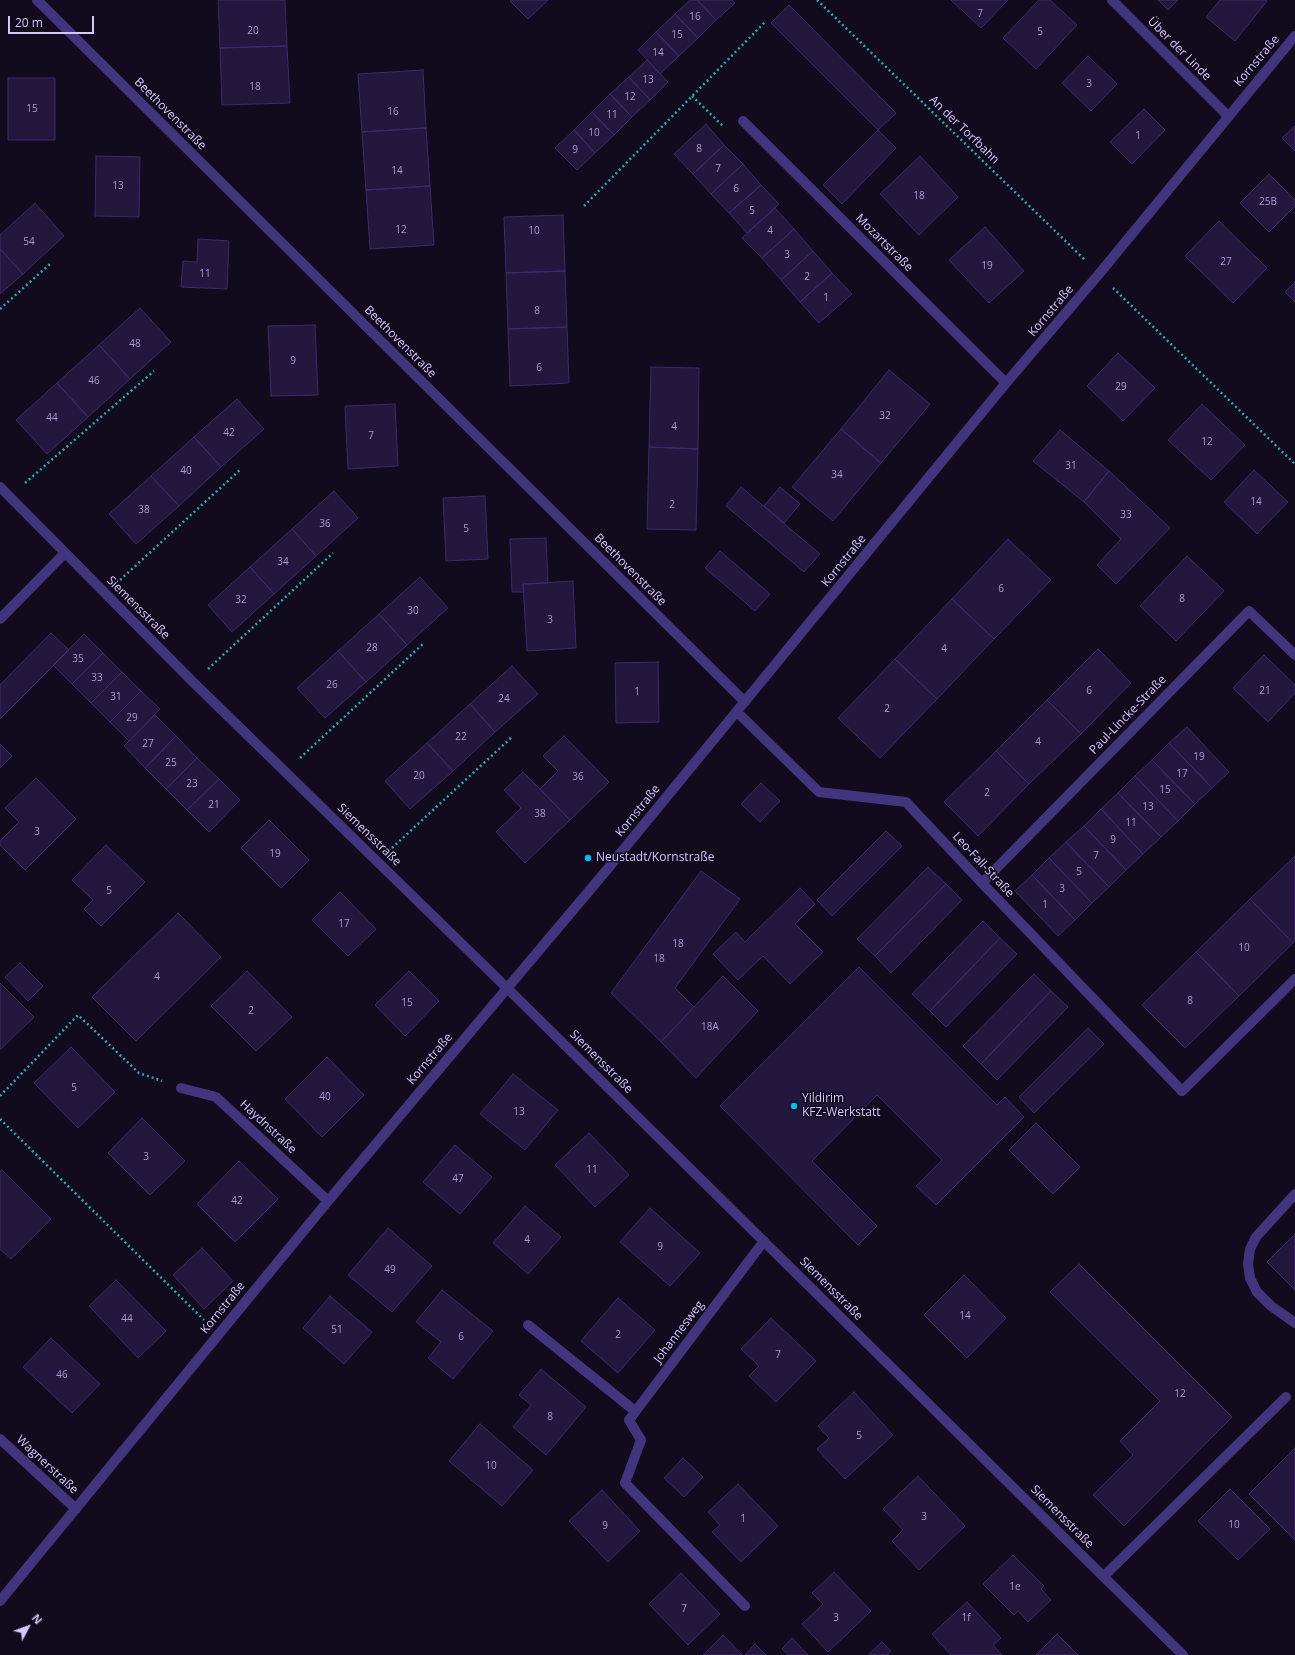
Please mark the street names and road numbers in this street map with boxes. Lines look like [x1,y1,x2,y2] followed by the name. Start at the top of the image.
[1144,14,1214,84] street label: Über der Linde
[1231,32,1283,90] street label: Kornstraße
[131,75,209,153] street label: Beethovenstraße
[926,93,1002,167] street label: An der Torfbahn
[852,211,916,275] street label: Mozartstraße
[1025,282,1077,340] street label: Kornstraße
[361,303,439,381] street label: Beethovenstraße
[591,531,669,609] street label: Beethovenstraße
[819,532,869,590] street label: Kornstraße
[104,574,172,642] street label: Siemensstraße
[1087,673,1169,757] street label: Paul-Lincke-Straße
[613,782,663,840] street label: Kornstraße
[334,801,404,869] street label: Siemensstraße
[949,830,1017,900] street label: Leo-Fall-Straße
[567,1028,635,1096] street label: Siemensstraße
[404,1030,456,1088] street label: Kornstraße
[237,1097,299,1157] street label: Haydnstraße
[797,1255,865,1323] street label: Siemensstraße
[198,1279,248,1337] street label: Kornstraße
[651,1298,707,1366] street label: Johannesweg
[13,1433,81,1497] street label: Wagnerstraße
[1028,1483,1096,1551] street label: Siemensstraße

